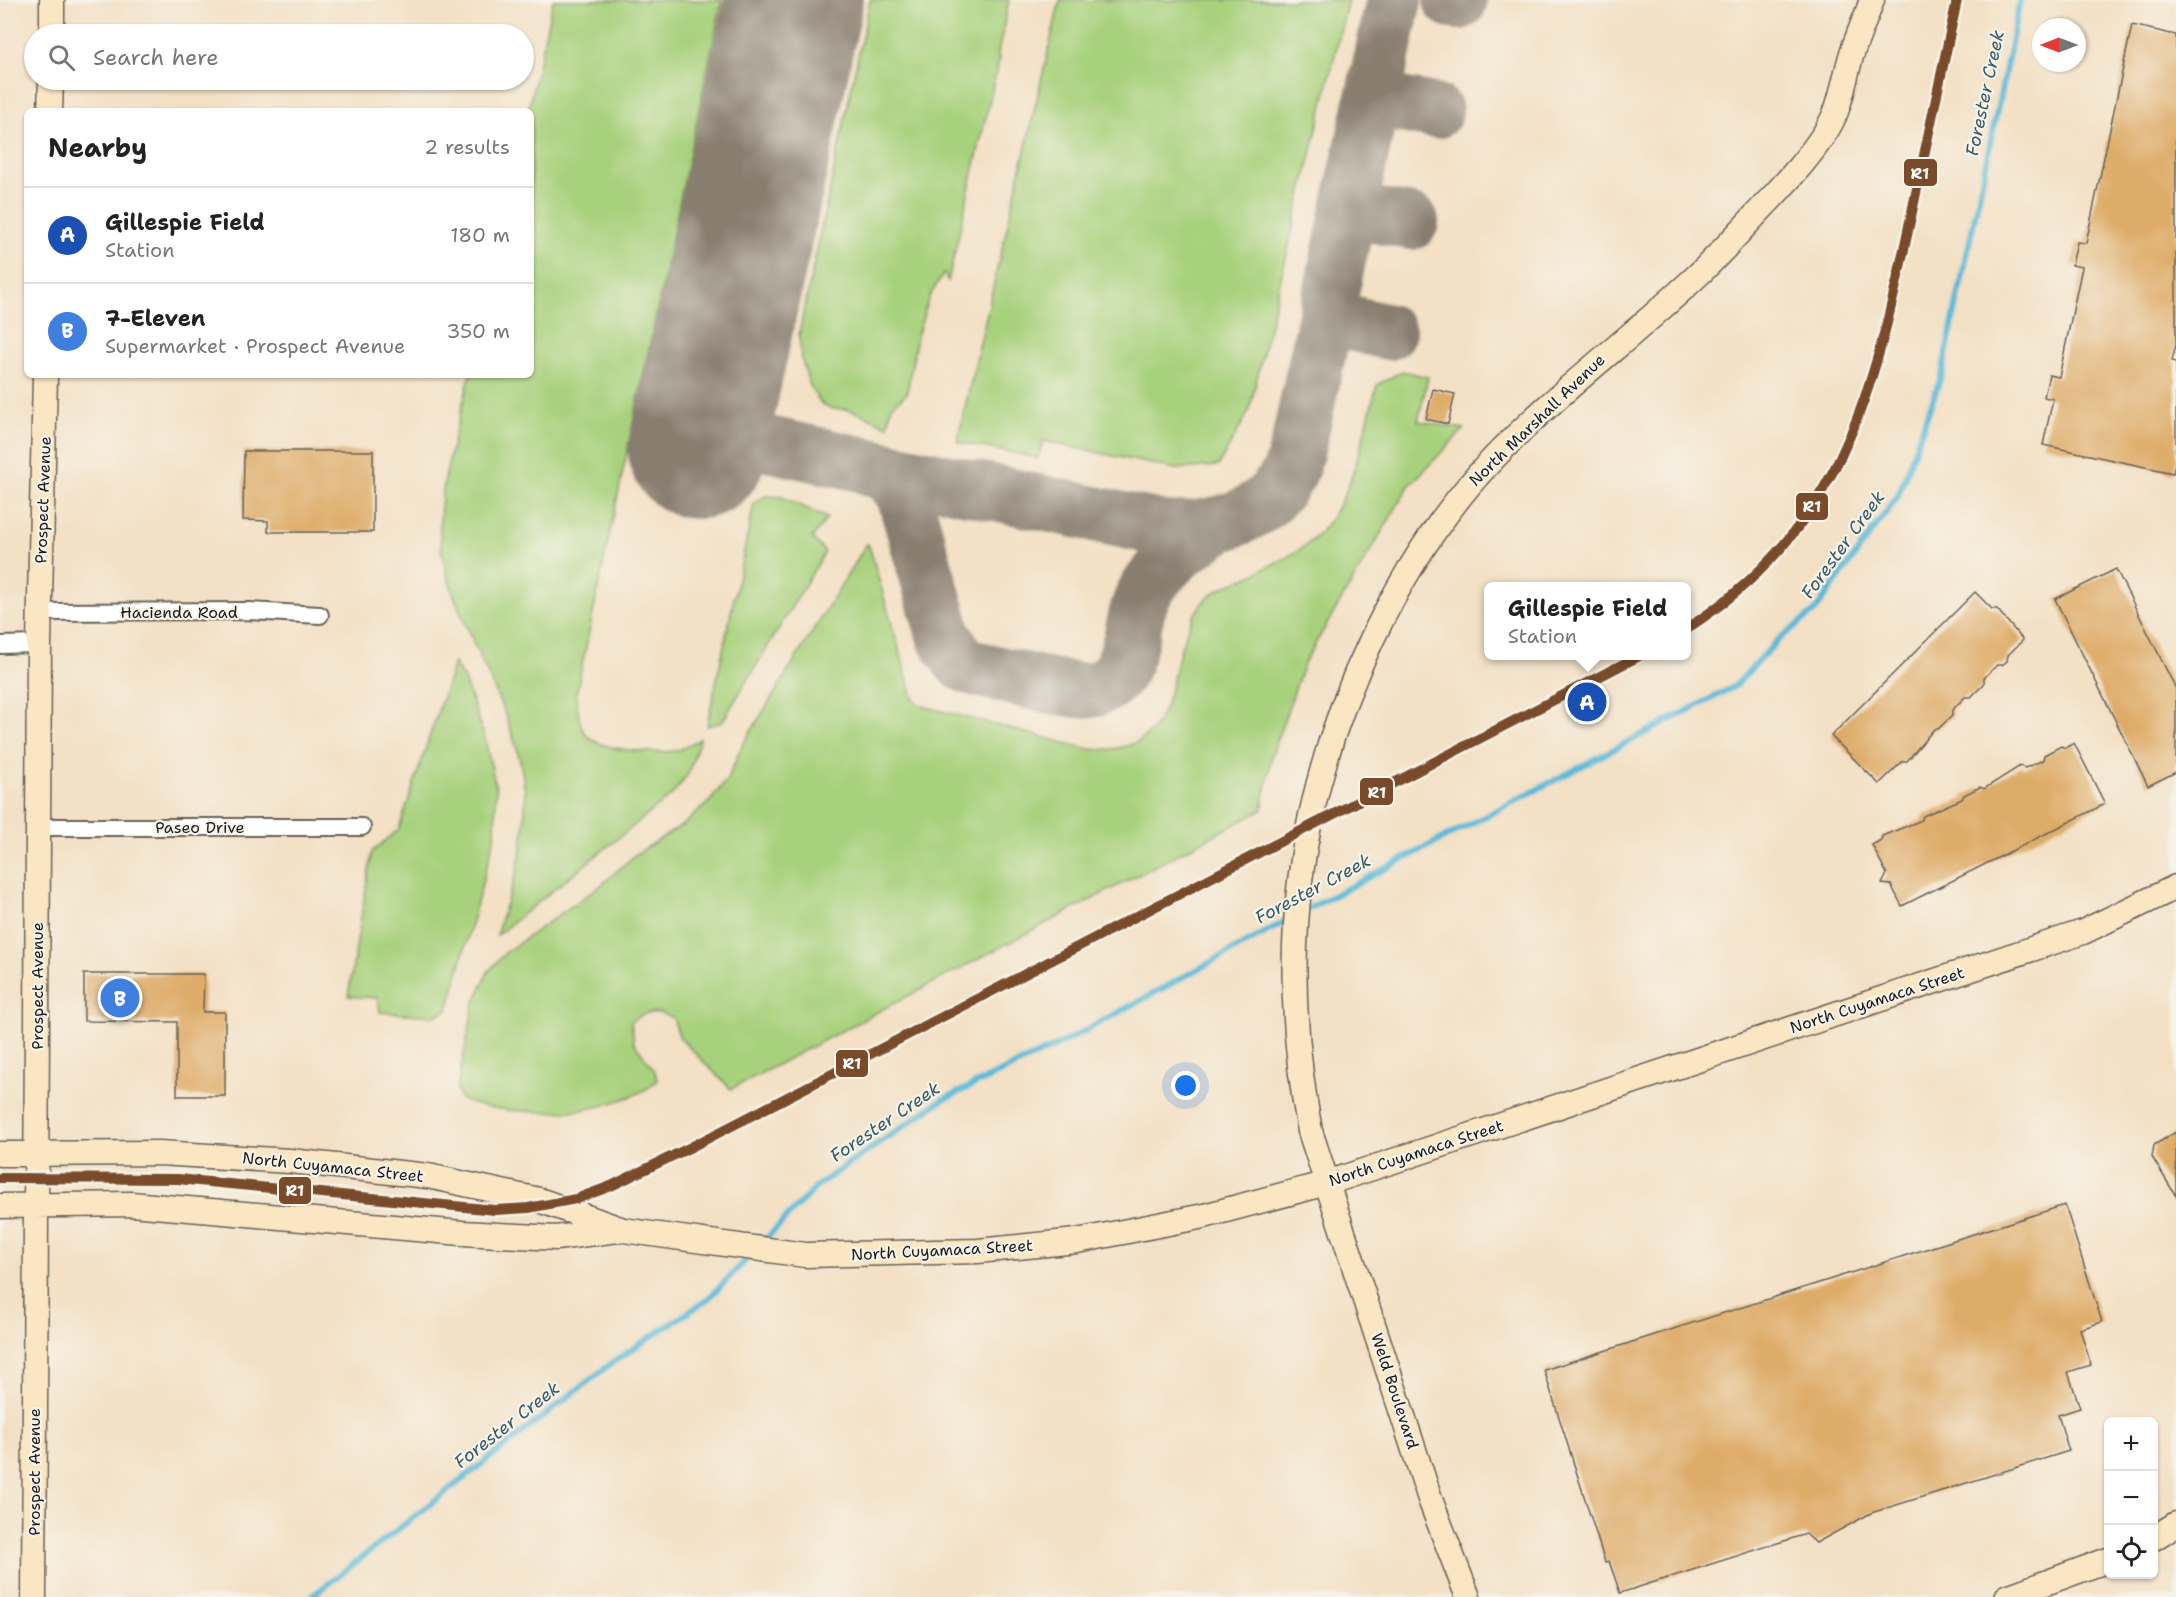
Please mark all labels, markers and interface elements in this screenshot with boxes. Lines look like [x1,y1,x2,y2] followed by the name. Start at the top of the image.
[2032,18,2086,72] north arrow
[24,24,534,90] search box
[1960,27,2010,158] water label: Forester Creek
[45,41,78,74] icon: search
[93,43,219,72] text: Search here
[48,130,147,165] text: Nearby
[424,134,510,160] text: 2 results
[1903,158,1938,187] line badge: R1
[1911,163,1929,184] text: R1
[105,208,265,237] text: Gillespie Field
[60,222,75,248] text: A
[450,222,510,248] text: 180 m
[105,237,174,263] text: Station
[105,304,205,333] text: 7-Eleven
[61,318,74,344] text: B
[446,318,510,344] text: 350 m
[105,333,405,359] text: Supermarket · Prospect Avenue
[1464,349,1610,491] street label: North Marshall Avenue
[30,436,56,564] street label: Prospect Avenue
[1796,486,1891,604] water label: Forester Creek
[1795,492,1829,521] line badge: R1
[1803,496,1821,517] text: R1
[1484,582,1691,660] popup
[1508,594,1667,623] text: Gillespie Field
[120,602,238,623] street label: Hacienda Road
[1508,623,1577,649] text: Station
[1568,680,1606,724] pin: A
[1359,777,1394,806] line badge: R1
[1368,782,1386,803] text: R1
[155,817,245,838] street label: Paseo Drive
[1251,848,1376,930] water label: Forester Creek
[27,922,48,1050] street label: Prospect Avenue
[1787,962,1967,1038] street label: North Cuyamaca Street
[100,976,140,1020] pin: B
[835,1049,869,1078] line badge: R1
[843,1053,861,1074] text: R1
[1171,1071,1200,1100] your location
[825,1076,945,1168] water label: Forester Creek
[1326,1115,1506,1191] street label: North Cuyamaca Street
[241,1147,425,1187] street label: North Cuyamaca Street
[278,1176,312,1205] line badge: R1
[286,1180,304,1201] text: R1
[850,1235,1034,1265] street label: North Cuyamaca Street
[1366,1330,1424,1452] street label: Weld Boulevard
[449,1376,565,1474] water label: Forester Creek
[24,1408,45,1536] street label: Prospect Avenue
[2104,1417,2158,1579] map controls
[2104,1417,2158,1471] button: +
[2104,1471,2158,1525] button: −
[2104,1525,2158,1579] button: locate

